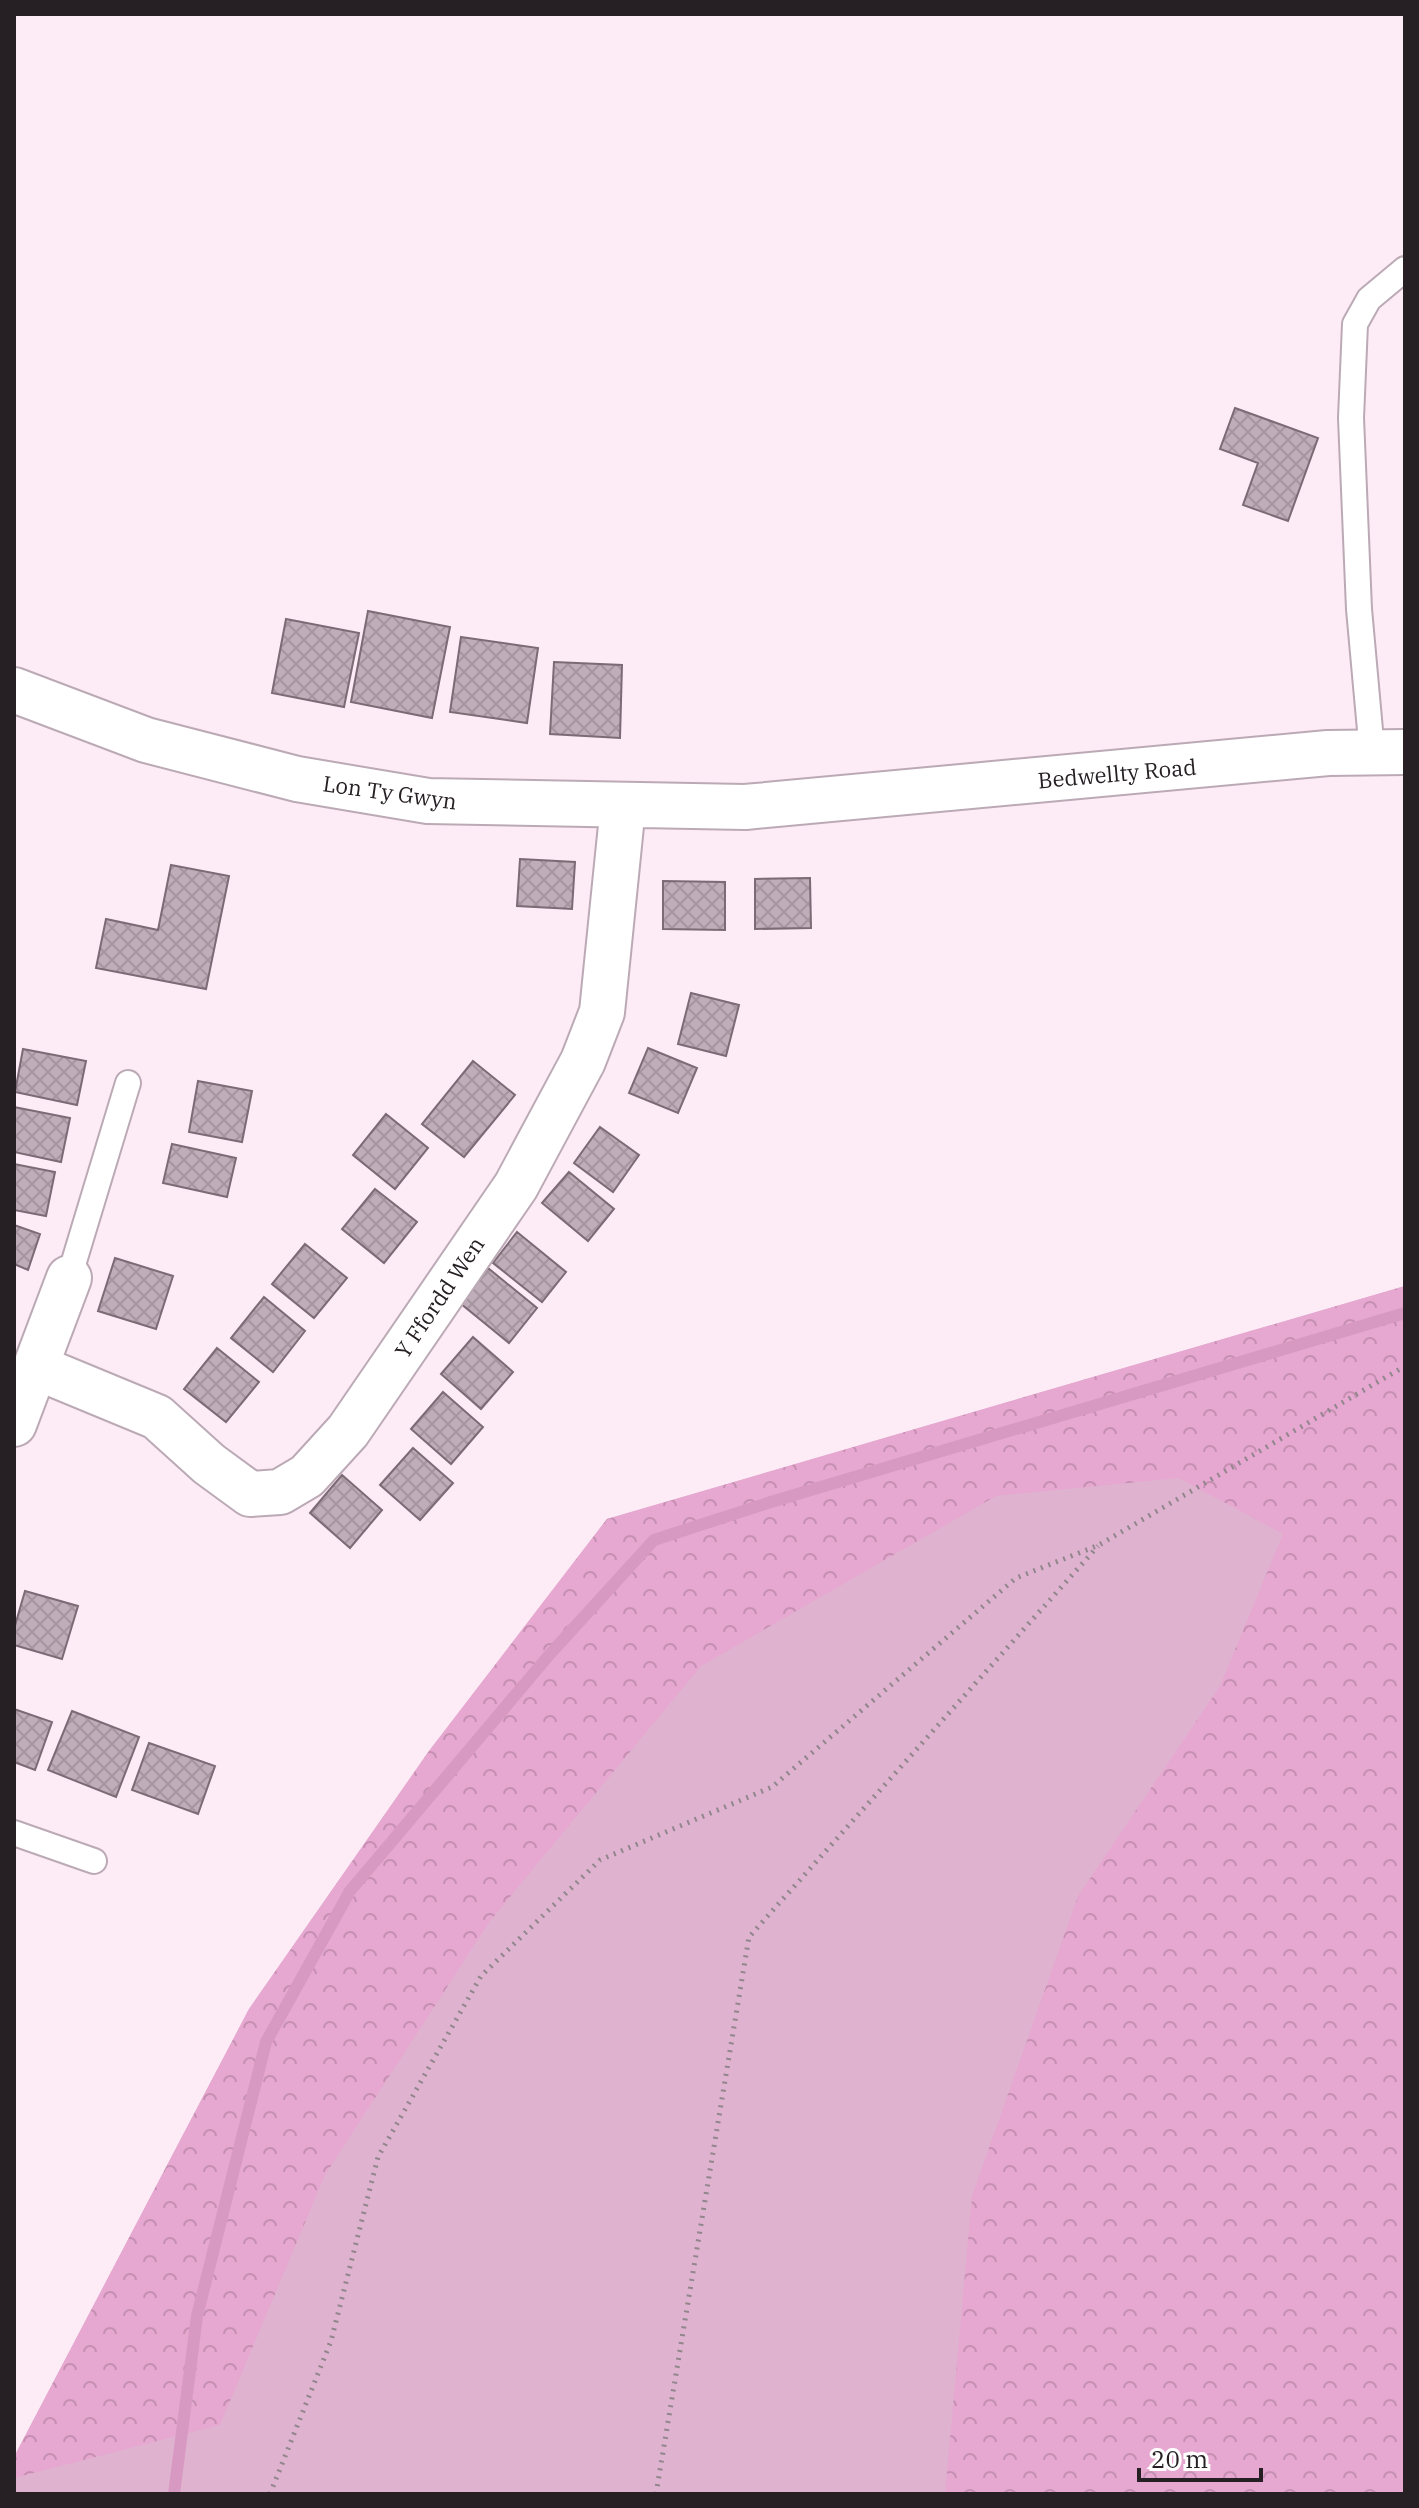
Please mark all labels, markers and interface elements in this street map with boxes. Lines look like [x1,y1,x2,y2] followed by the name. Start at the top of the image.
[1036,752,1198,794] street label: Bedwellty Road
[321,768,459,816] street label: Lon Ty Gwyn
[388,1231,490,1363] street label: Y Ffordd Wen
[1139,2432,1261,2482] scale bar
[1151,2443,1208,2475] text: 20 m

